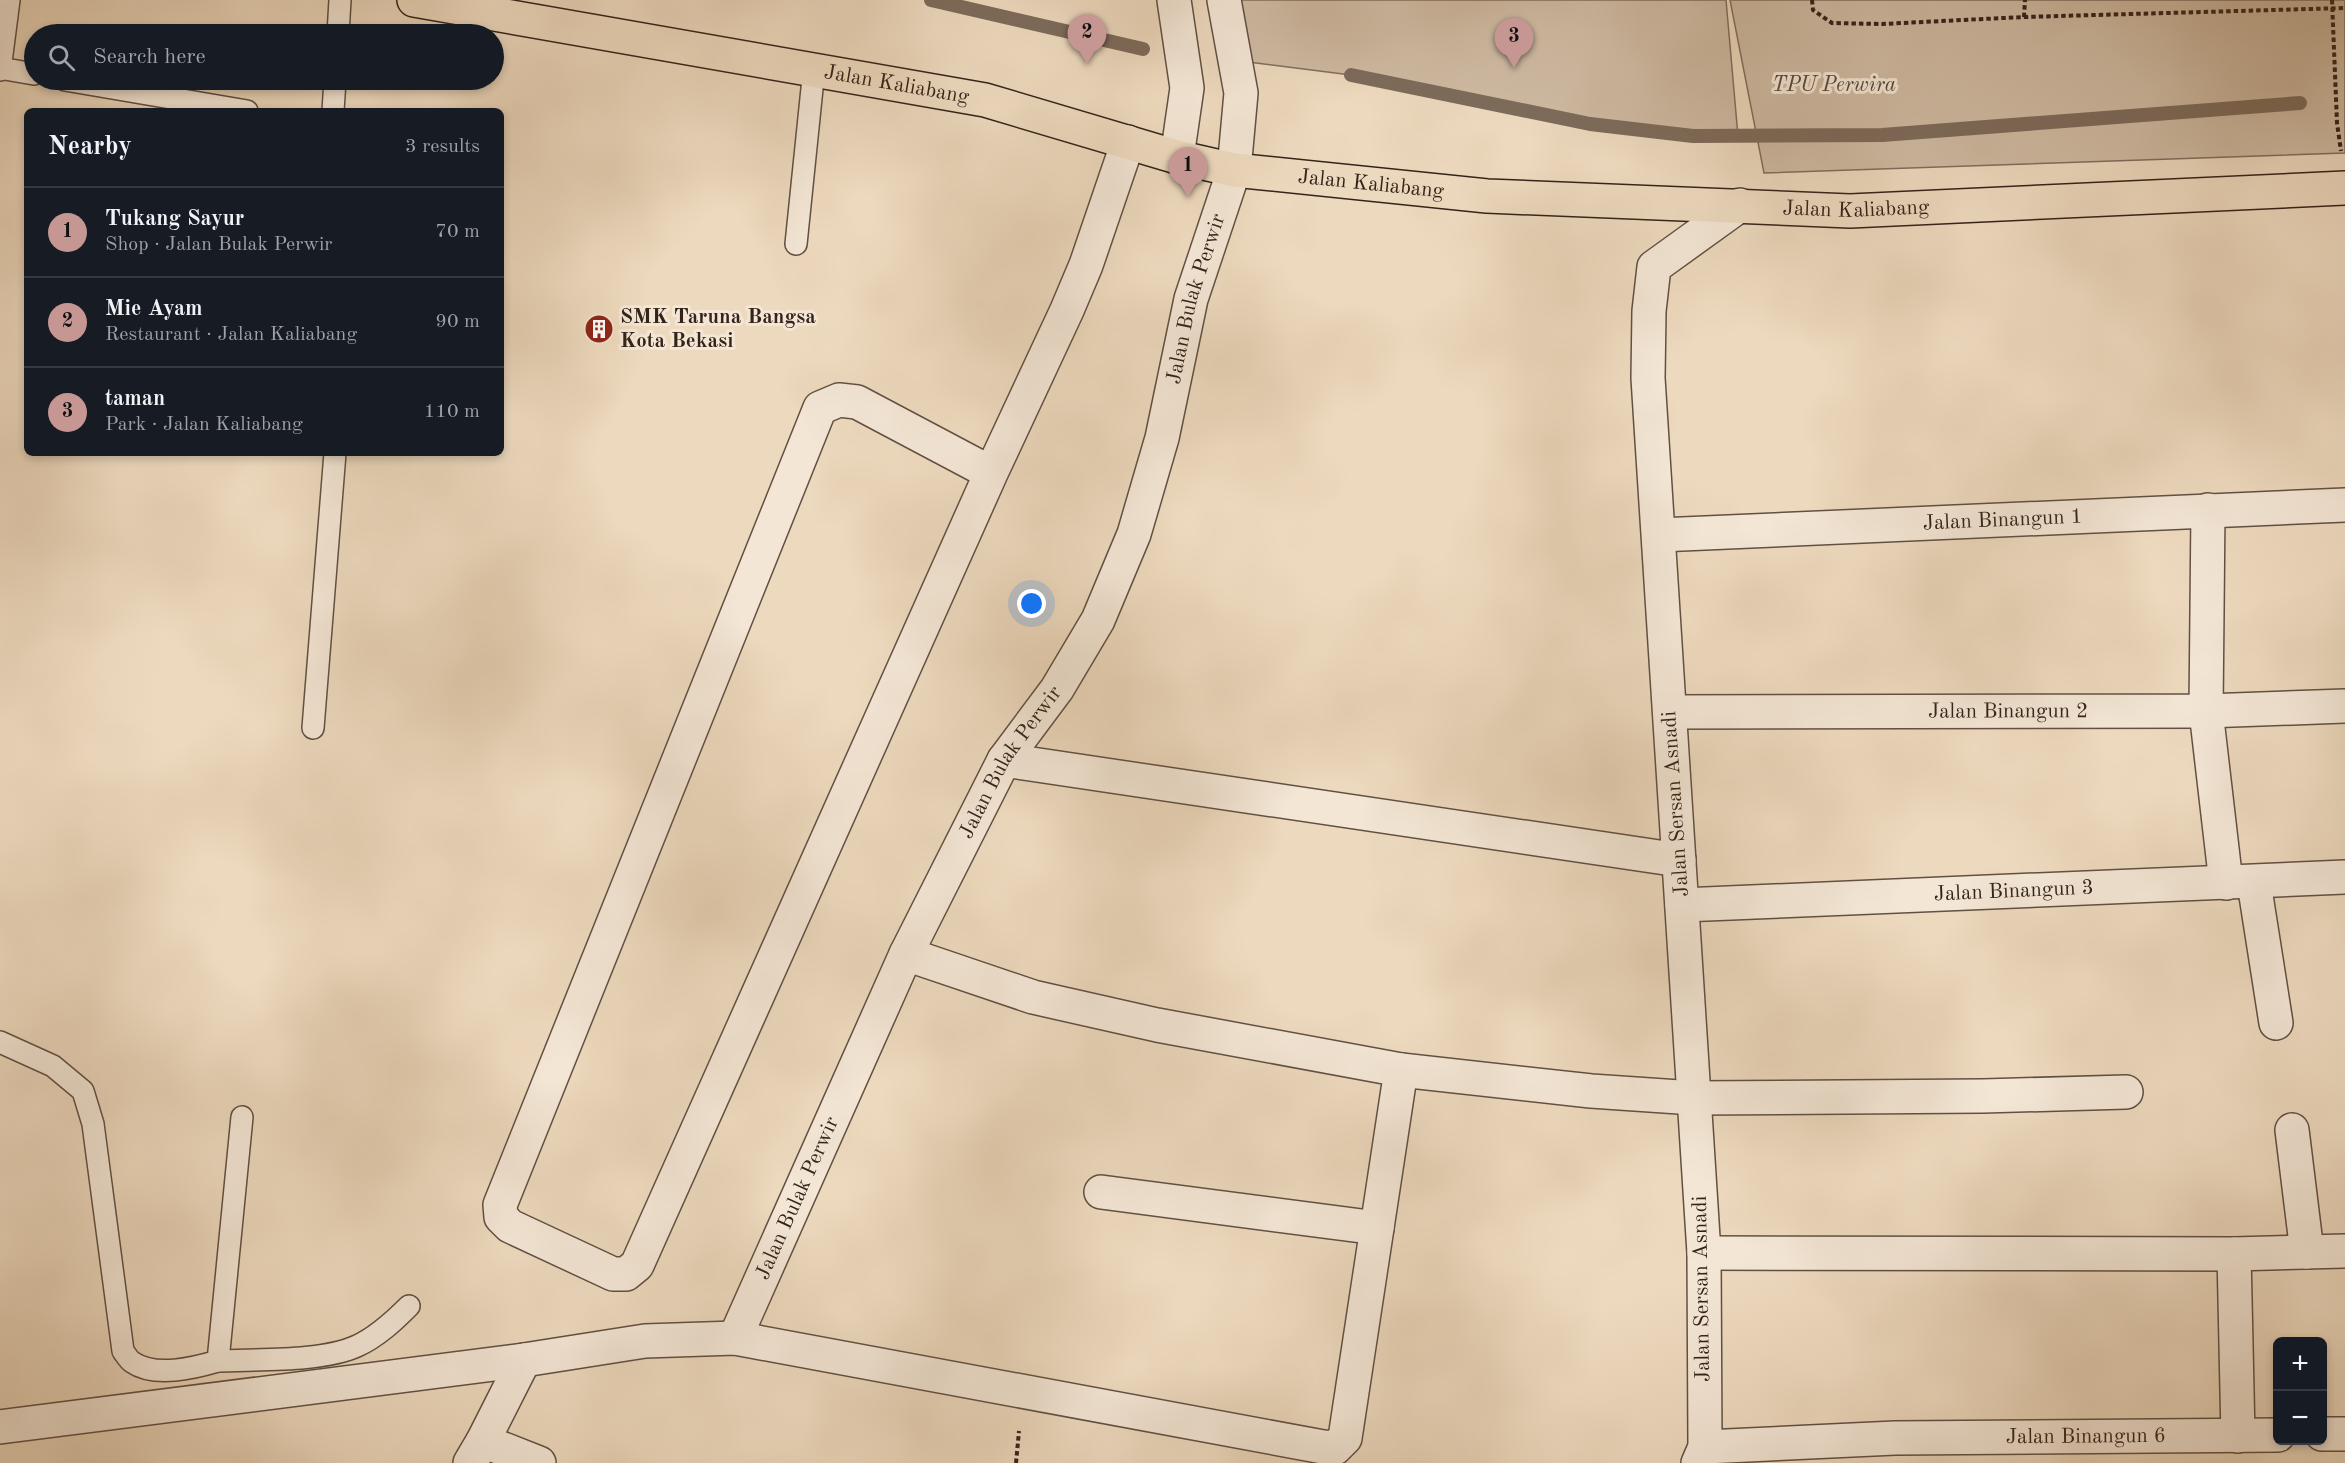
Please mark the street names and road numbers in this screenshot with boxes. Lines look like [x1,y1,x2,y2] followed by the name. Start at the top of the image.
[823,62,971,108] street label: Jalan Kaliabang
[1297,166,1446,202] street label: Jalan Kaliabang
[1782,197,1930,222] street label: Jalan Kaliabang
[1163,211,1229,386] street label: Jalan Bulak Perwir
[1922,506,2083,534] street label: Jalan Binangun 1
[956,682,1066,842] street label: Jalan Bulak Perwir
[1928,701,2088,722] street label: Jalan Binangun 2
[1659,710,1693,898] street label: Jalan Sersan Asnadi
[1933,877,2094,905] street label: Jalan Binangun 3
[752,1113,843,1283] street label: Jalan Bulak Perwir
[1690,1196,1714,1382] street label: Jalan Sersan Asnadi
[2006,1425,2166,1448] street label: Jalan Binangun 6

